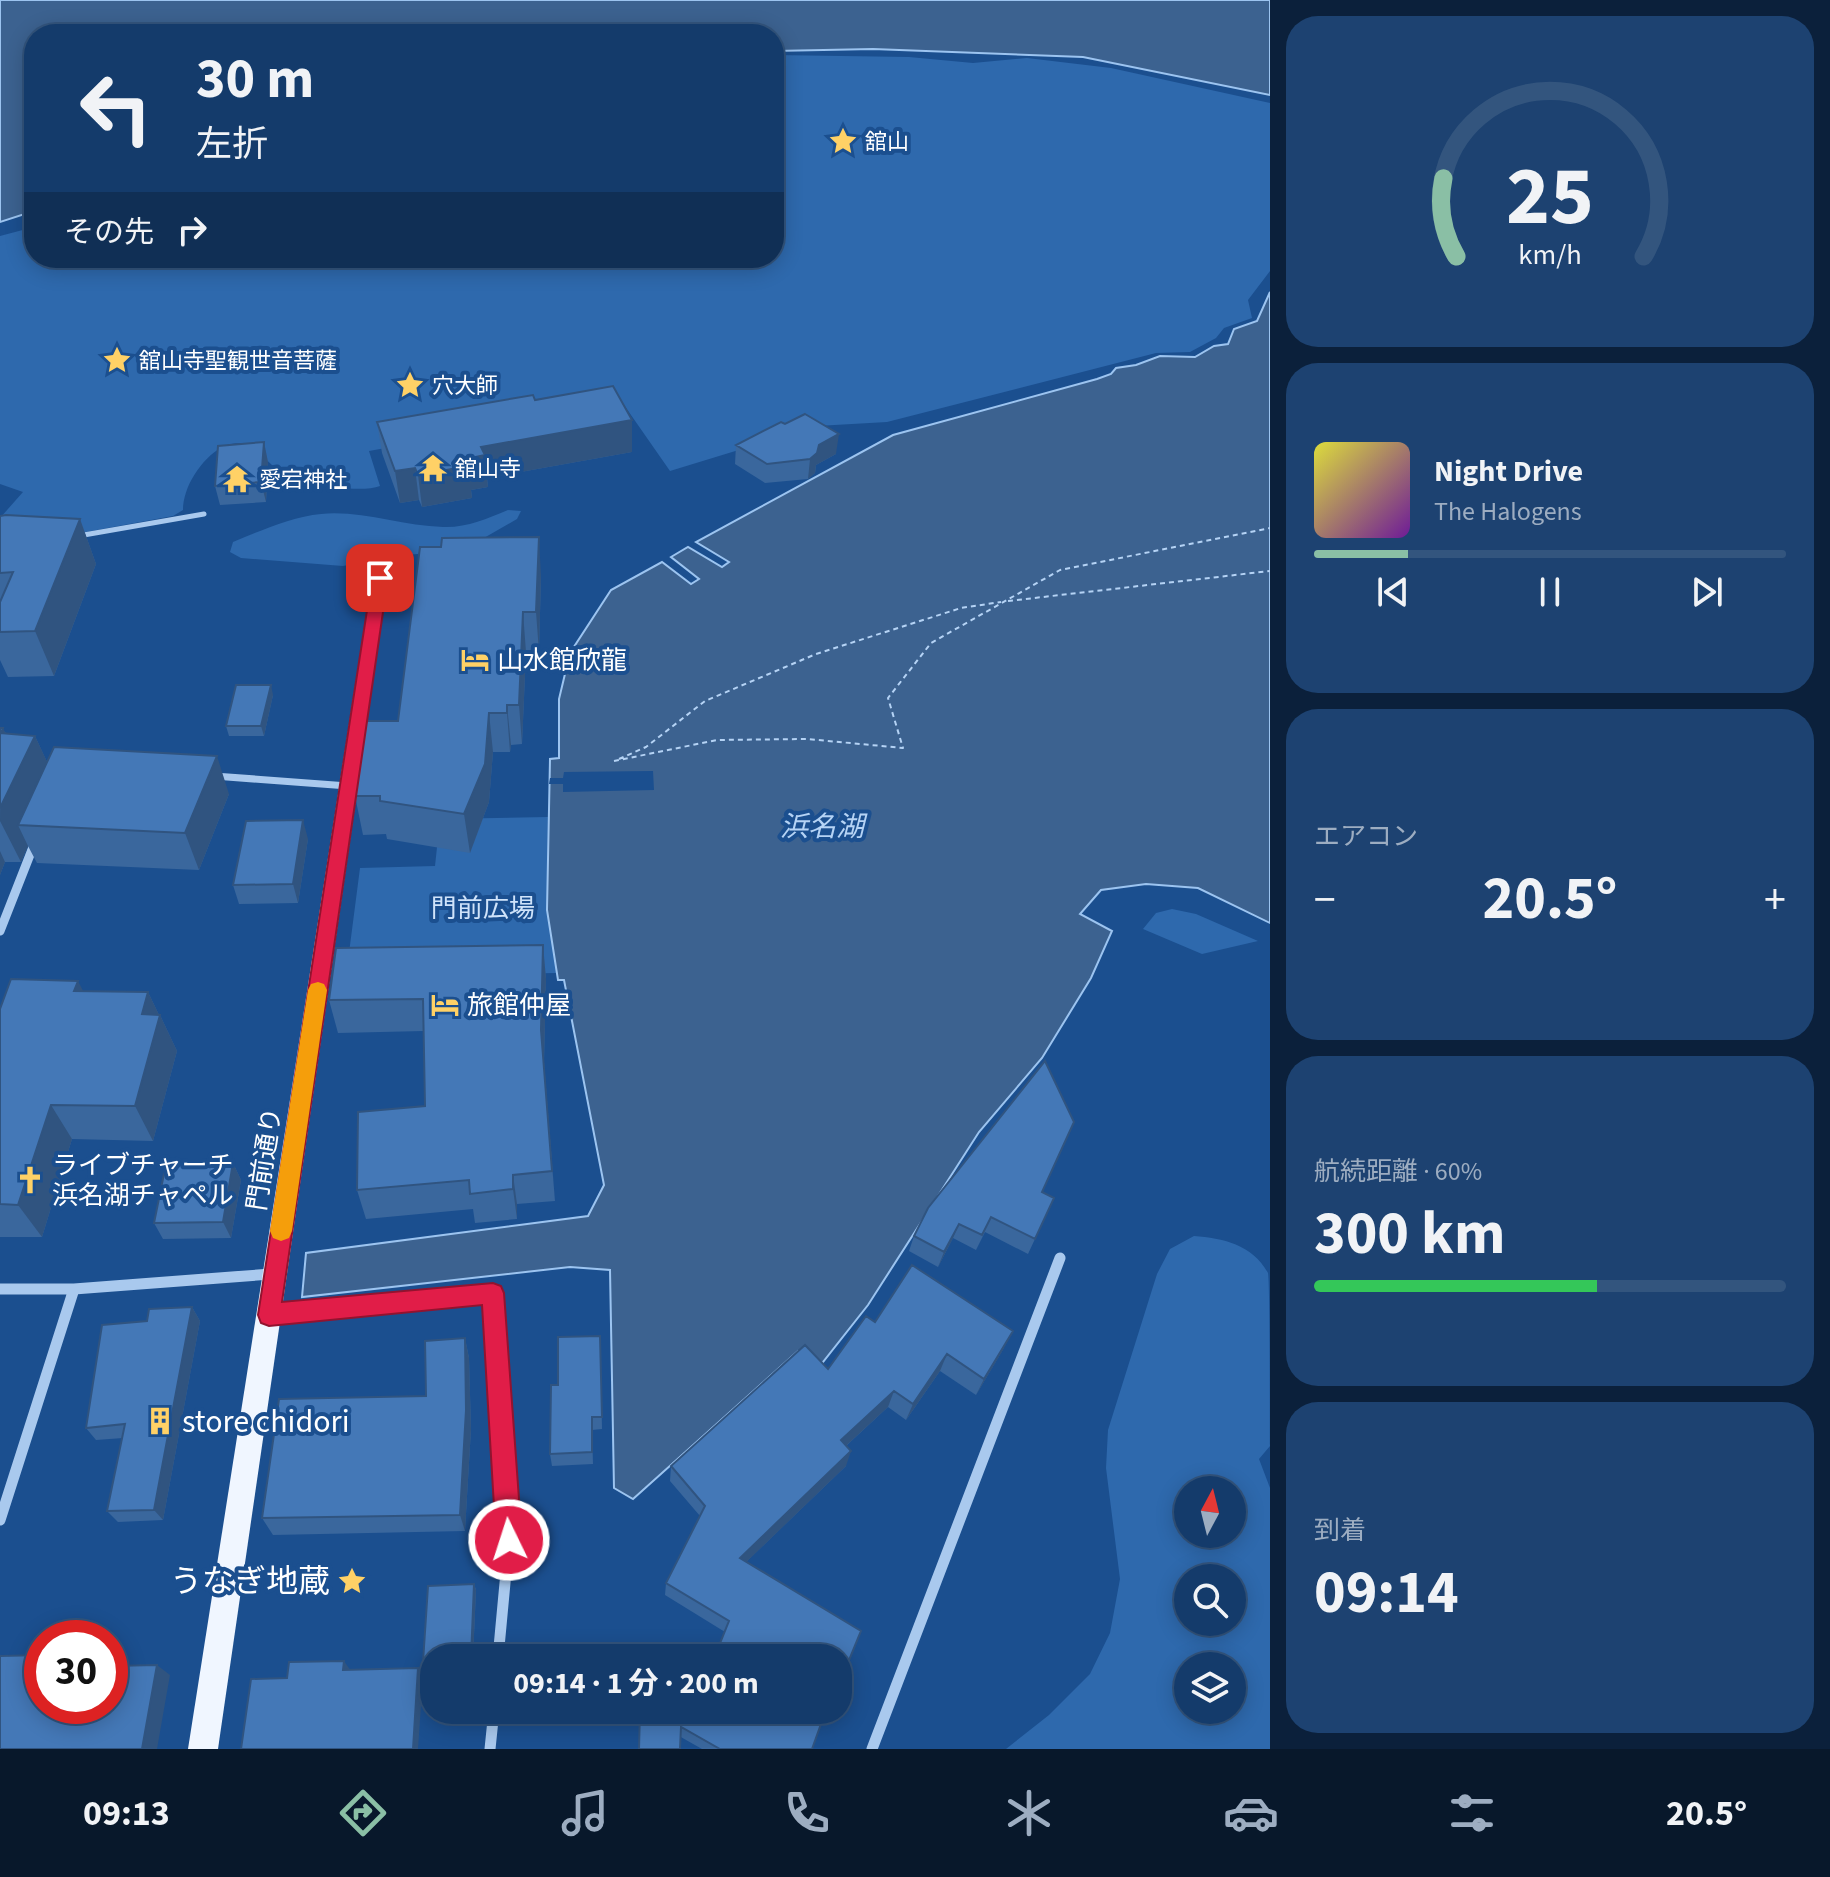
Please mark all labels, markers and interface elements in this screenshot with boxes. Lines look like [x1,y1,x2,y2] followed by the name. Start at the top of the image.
[196,40,314,119] text: 30 m
[64,56,168,160] icon: left
[196,119,268,170] text: 左折
[828,126,858,156] place icon: 舘山
[865,126,909,158] place label: 舘山
[1506,138,1594,256] text: 25
[170,208,214,252] icon: right
[64,211,154,254] text: その先
[1518,235,1582,275] text: km/h
[102,345,132,375] place icon: 舘山寺聖観世音菩薩
[139,345,337,377] place label: 舘山寺聖観世音菩薩
[395,370,425,400] place icon: 穴大師
[432,370,498,402] place label: 穴大師
[1434,450,1583,493] text: Night Drive
[418,453,448,483] temple icon: 舘山寺
[455,453,521,485] place label: 舘山寺
[222,464,252,494] temple icon: 愛宕神社
[259,464,347,496] place label: 愛宕神社
[1434,493,1582,530] text: The Halogens
[346,544,414,612] pin
[358,556,402,600] icon: arrive
[1371,570,1415,614] icon: previous
[1528,570,1572,614] icon: pause
[1685,570,1729,614] icon: next
[497,642,627,679] place label: 山水館欣龍
[460,645,490,675] hotel icon: 山水館欣龍
[780,807,868,847] water label: 浜名湖
[1314,818,1418,855] text: エアコン
[1483,857,1617,942] text: 20.5°
[1314,869,1336,932] text: −
[1764,869,1786,932] text: +
[431,890,535,927] park label: 門前広場
[467,987,571,1024] place label: 旅館仲屋
[430,990,460,1020] hotel icon: 旅館仲屋
[238,1105,291,1213] street label: 門前通り
[52,1147,234,1214] place label: ライブチャーチ 浜名湖チャペル
[1314,1153,1482,1190] text: 航続距離 · 60%
[15,1165,45,1195] church icon: ライブチャーチ 浜名湖チャペル
[1314,1192,1505,1277] text: 300 km
[182,1399,350,1445] place label: store chidori
[145,1406,175,1436] building icon: store chidori
[1174,1476,1246,1548] north arrow
[1174,1476,1246,1724] map controls
[467,1498,551,1582] position arrow
[1314,1512,1366,1549] text: 到着
[1314,1551,1459,1636] text: 09:14
[170,1559,330,1605] place label: うなぎ地蔵
[1174,1564,1246,1636] button: search
[337,1566,367,1596] place icon: うなぎ地蔵
[24,1620,128,1724] speed limit sign: 30
[1174,1652,1246,1724] button: layers
[513,1662,759,1705] text: 09:14 · 1 分 · 200 m
[335,1785,391,1841] icon: directions
[557,1785,613,1841] icon: music
[779,1785,835,1841] icon: phone
[1001,1785,1057,1841] icon: climate
[1223,1785,1279,1841] icon: car
[1444,1785,1500,1841] icon: filters
[83,1788,170,1839] text: 09:13
[1666,1788,1747,1839] text: 20.5°

